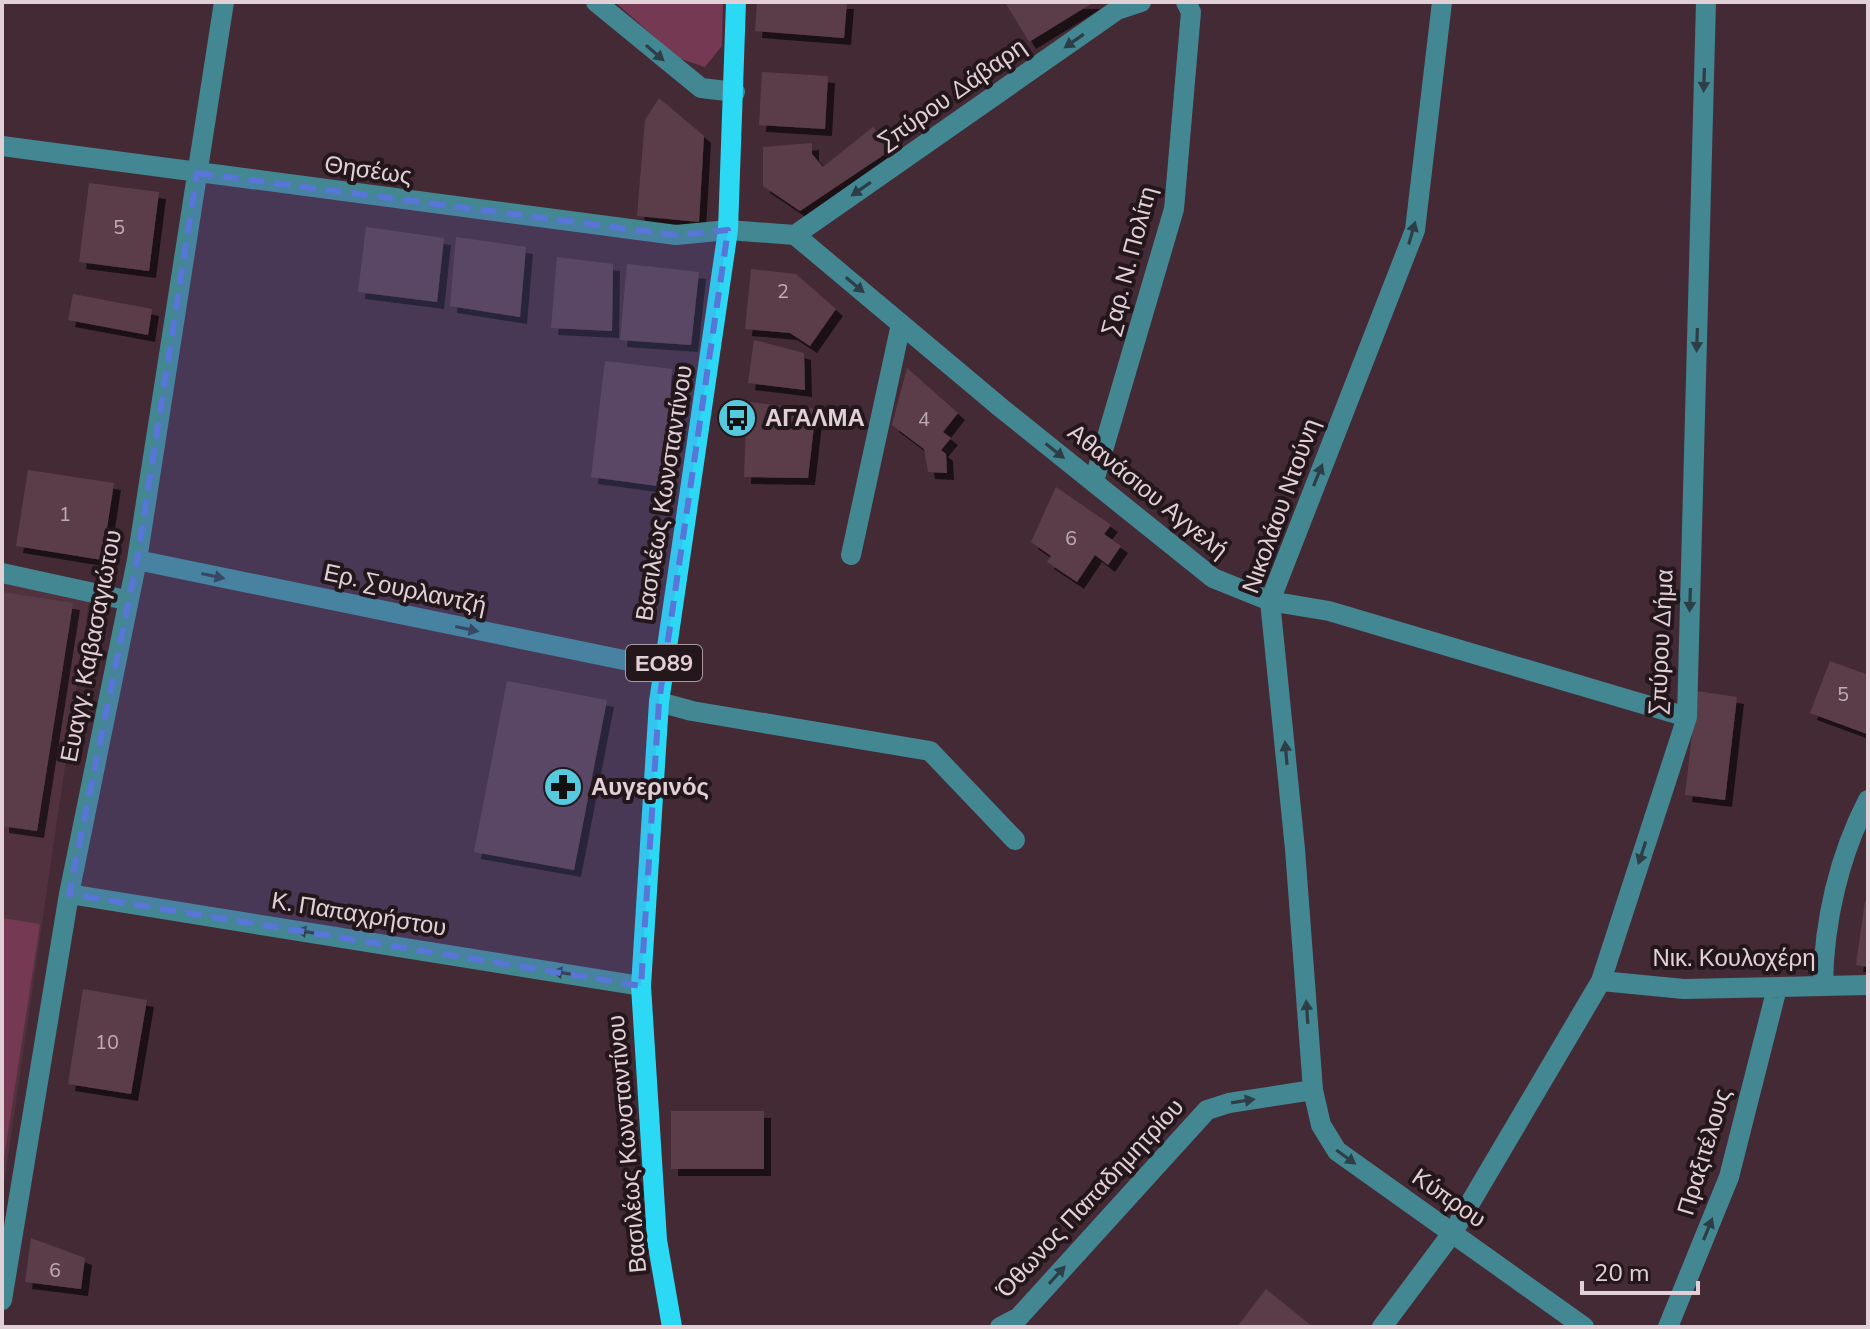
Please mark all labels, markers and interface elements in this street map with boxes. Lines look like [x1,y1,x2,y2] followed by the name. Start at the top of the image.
[872,31,1032,157] street label: Σπύρου Δάβαρη
[1063,33,1084,48] one-way arrow
[645,44,664,62] one-way arrow
[1698,68,1711,93] one-way arrow
[322,148,414,192] street label: Θησέως
[850,181,871,196] one-way arrow
[1094,183,1164,339] street label: Σαρ. Ν. Πολίτη
[113,214,125,241] house number: 5
[1407,220,1419,245] one-way arrow
[845,276,865,293] one-way arrow
[777,278,789,305] house number: 2
[1691,328,1703,353] one-way arrow
[628,363,700,623] street label: Βασιλέως Κωνσταντίνου
[716,397,758,439] bus stop icon: ΑΓΑΛΜΑ
[765,402,865,434] place label: ΑΓΑΛΜΑ
[918,406,930,433] house number: 4
[1235,414,1327,598] street label: Νικολάου Ντούνη
[1061,416,1235,566] street label: Αθανάσιου Αγγελή
[1045,442,1065,458] one-way arrow
[1312,463,1325,487] one-way arrow
[59,501,71,528] house number: 1
[1065,525,1077,552] house number: 6
[53,527,129,765] street label: Ευαγγ. Καβασαγιώτου
[321,556,489,622] street label: Ερ. Σουρλαντζή
[1641,568,1681,716] street label: Σπύρου Δήμα
[201,570,226,583] one-way arrow
[1684,588,1696,613] one-way arrow
[455,623,480,636] one-way arrow
[626,645,702,681] road number: ΕΟ89
[1837,681,1849,708] house number: 5
[1279,740,1292,765] one-way arrow
[542,766,584,808] pharmacy icon: Αυγερινός
[591,771,709,803] place label: Αυγερινός
[1636,841,1648,865] one-way arrow
[269,884,449,944] street label: Κ. Παπαχρήστου
[295,925,320,938] one-way arrow
[1652,942,1816,974] street label: Νικ. Κουλοχέρη
[552,967,577,979] one-way arrow
[1300,999,1313,1024] one-way arrow
[600,1014,654,1274] street label: Βασιλέως Κωνσταντίνου
[95,1029,119,1056] house number: 10
[1670,1085,1738,1219] street label: Πραξιτέλους
[988,1092,1191,1305] street label: Όθωνος Παπαδημητρίου
[1231,1094,1256,1106] one-way arrow
[1335,1149,1357,1165] one-way arrow
[1406,1161,1492,1235] street label: Κύπρου
[1702,1217,1715,1241] one-way arrow
[1582,1245,1698,1295] scale bar
[49,1257,61,1284] house number: 6
[1594,1257,1650,1289] text: 20 m
[1048,1265,1066,1285] one-way arrow

